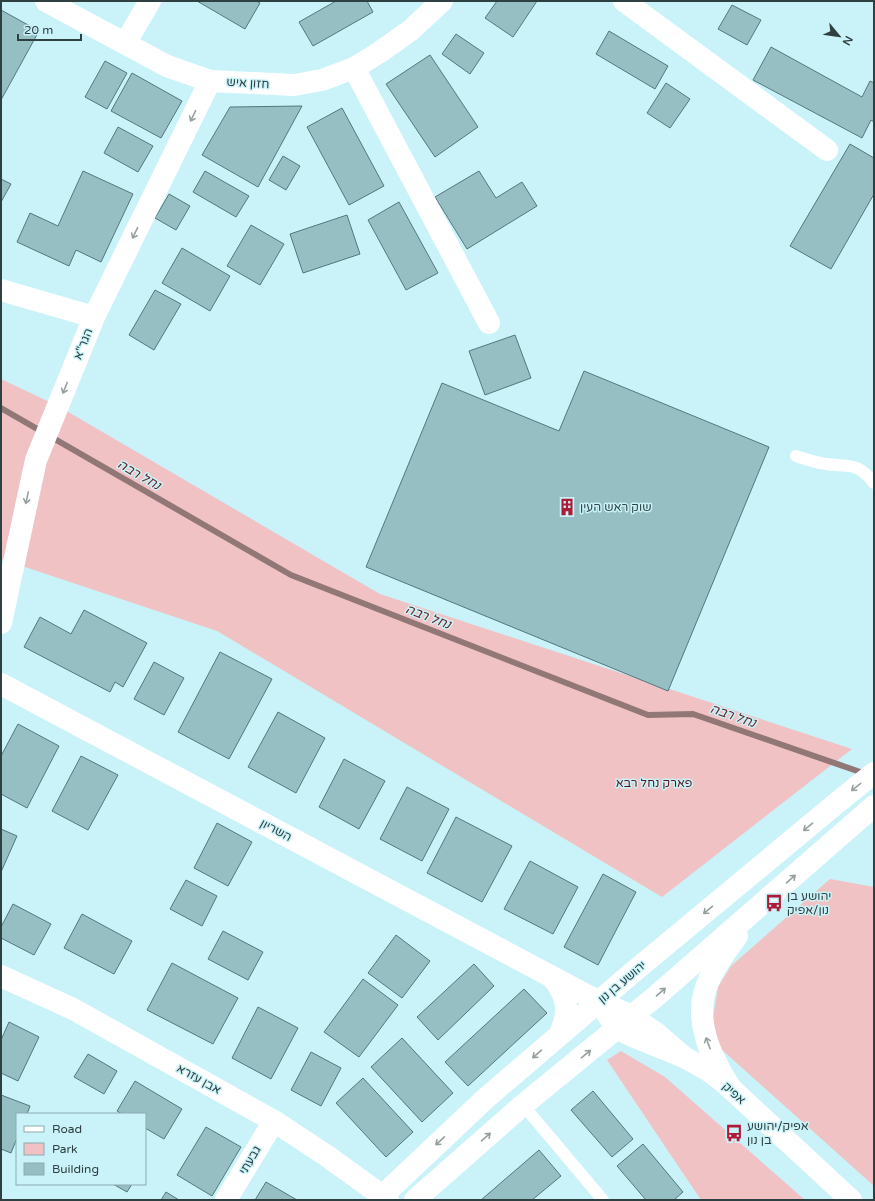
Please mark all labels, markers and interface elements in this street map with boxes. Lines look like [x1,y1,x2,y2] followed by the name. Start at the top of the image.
[18,16,81,42] scale bar
[819,16,859,56] north arrow
[24,23,53,37] text: 20 m
[839,34,855,48] text: N
[226,75,270,91] street label: חזון איש
[189,110,196,122] one-way arrow
[131,226,138,238] one-way arrow
[70,326,96,362] street label: הגר"א
[61,381,68,393] one-way arrow
[114,456,165,495] water label: נחל רבה
[23,491,31,504] one-way arrow
[557,497,577,517] building icon: שוק ראש העין
[580,500,652,514] place label: שוק ראש העין
[403,601,454,633] water label: נחל רבה
[708,701,759,732] water label: נחל רבה
[616,776,692,790] park label: פארק נחל רבא
[850,783,861,792] one-way arrow
[258,816,294,844] street label: השריון
[803,822,813,831] one-way arrow
[786,875,797,884] one-way arrow
[787,889,831,917] place label: יהושע בן נון/אפיק
[764,893,784,913] bus stop icon: יהושע בן נון/אפיק
[703,905,714,914] one-way arrow
[595,958,649,1006] street label: יהושע בן נון
[656,987,666,996] one-way arrow
[703,1038,711,1050] one-way arrow
[580,1049,591,1058] one-way arrow
[532,1050,542,1059] one-way arrow
[174,1061,224,1097] street label: אבן עזרא
[720,1079,748,1107] street label: אפיק
[16,1113,146,1185] legend
[747,1119,809,1147] place label: אפיק/יהושע בן נון
[52,1122,82,1136] text: Road
[724,1123,744,1143] bus stop icon: אפיק/יהושע בן נון
[481,1133,491,1142] one-way arrow
[435,1136,445,1146] one-way arrow
[52,1142,78,1156] text: Park
[236,1143,264,1177] street label: גבעתי
[52,1162,99,1176] text: Building

